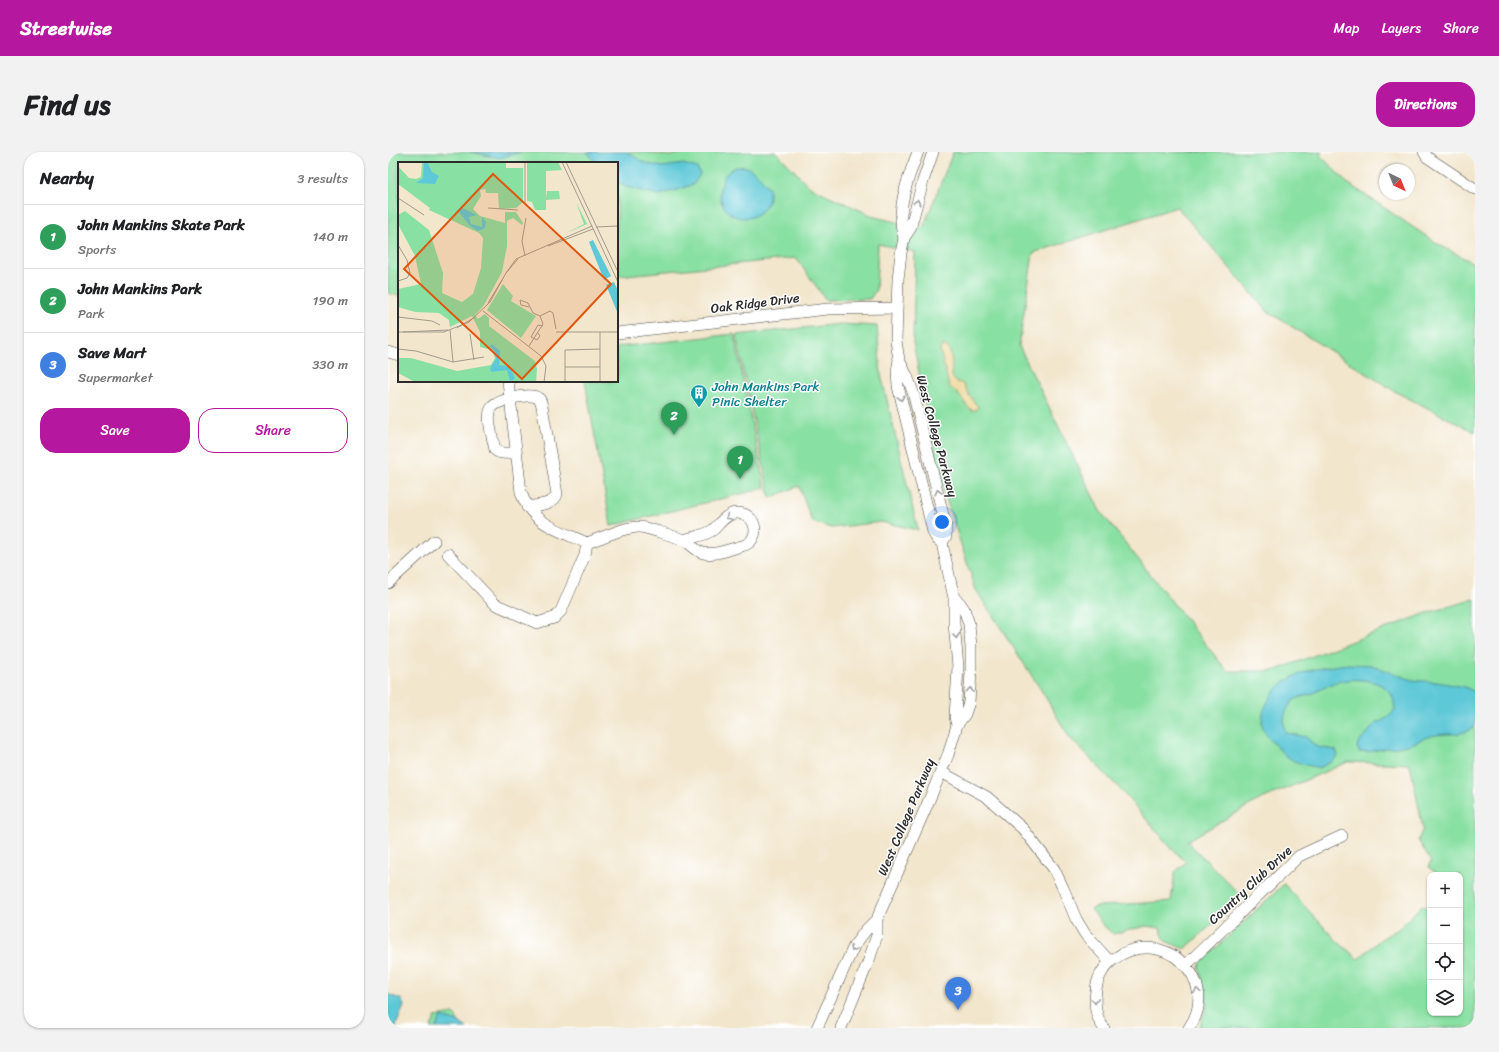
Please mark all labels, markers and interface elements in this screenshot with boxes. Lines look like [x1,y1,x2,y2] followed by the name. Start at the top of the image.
[20,12,112,45] text: Streetwise
[1334,16,1359,41] text: Map
[1381,16,1421,41] text: Layers
[1443,16,1479,41] text: Share
[24,80,111,129] text: Find us
[1376,82,1475,127] button: Directions
[398,162,618,382] inset map
[40,163,94,193] text: Nearby
[1379,164,1415,200] north arrow
[297,167,348,190] text: 3 results
[913,198,921,205] one-way arrow
[78,212,245,238] text: John Mankins Skate Park
[50,225,56,248] text: 1
[313,225,348,248] text: 140 m
[78,238,116,261] text: Sports
[78,276,202,302] text: John Mankins Park
[709,286,801,320] street label: Oak Ridge Drive
[49,289,57,312] text: 2
[313,289,348,312] text: 190 m
[78,302,105,325] text: Park
[78,340,146,366] text: Save Mart
[49,353,57,376] text: 3
[312,353,348,376] text: 330 m
[78,366,153,389] text: Supermarket
[910,372,964,500] street label: West College Parkway
[711,375,820,413] place label: John Mankins Park Pinic Shelter
[689,383,709,408] building icon: John Mankins Park Pinic Shelter
[896,395,904,402] one-way arrow
[661,402,687,435] pin: 2
[40,408,190,453] button: Save
[198,408,348,453] button: Share
[727,446,753,479] pin: 1
[934,489,943,496] one-way arrow
[725,512,732,520] one-way arrow
[932,512,952,532] your location
[951,633,960,640] one-way arrow
[965,687,974,693] one-way arrow
[871,754,941,879] street label: West College Parkway
[1203,840,1297,930] street label: Country Club Drive
[1427,872,1463,1016] map controls
[1427,872,1463,908] button: +
[1427,908,1463,944] button: −
[1427,944,1463,980] button: locate
[850,945,858,952] one-way arrow
[945,977,971,1010] pin: 3
[1427,980,1463,1016] button: layers
[1193,988,1202,994] one-way arrow
[1091,998,1100,1004] one-way arrow

